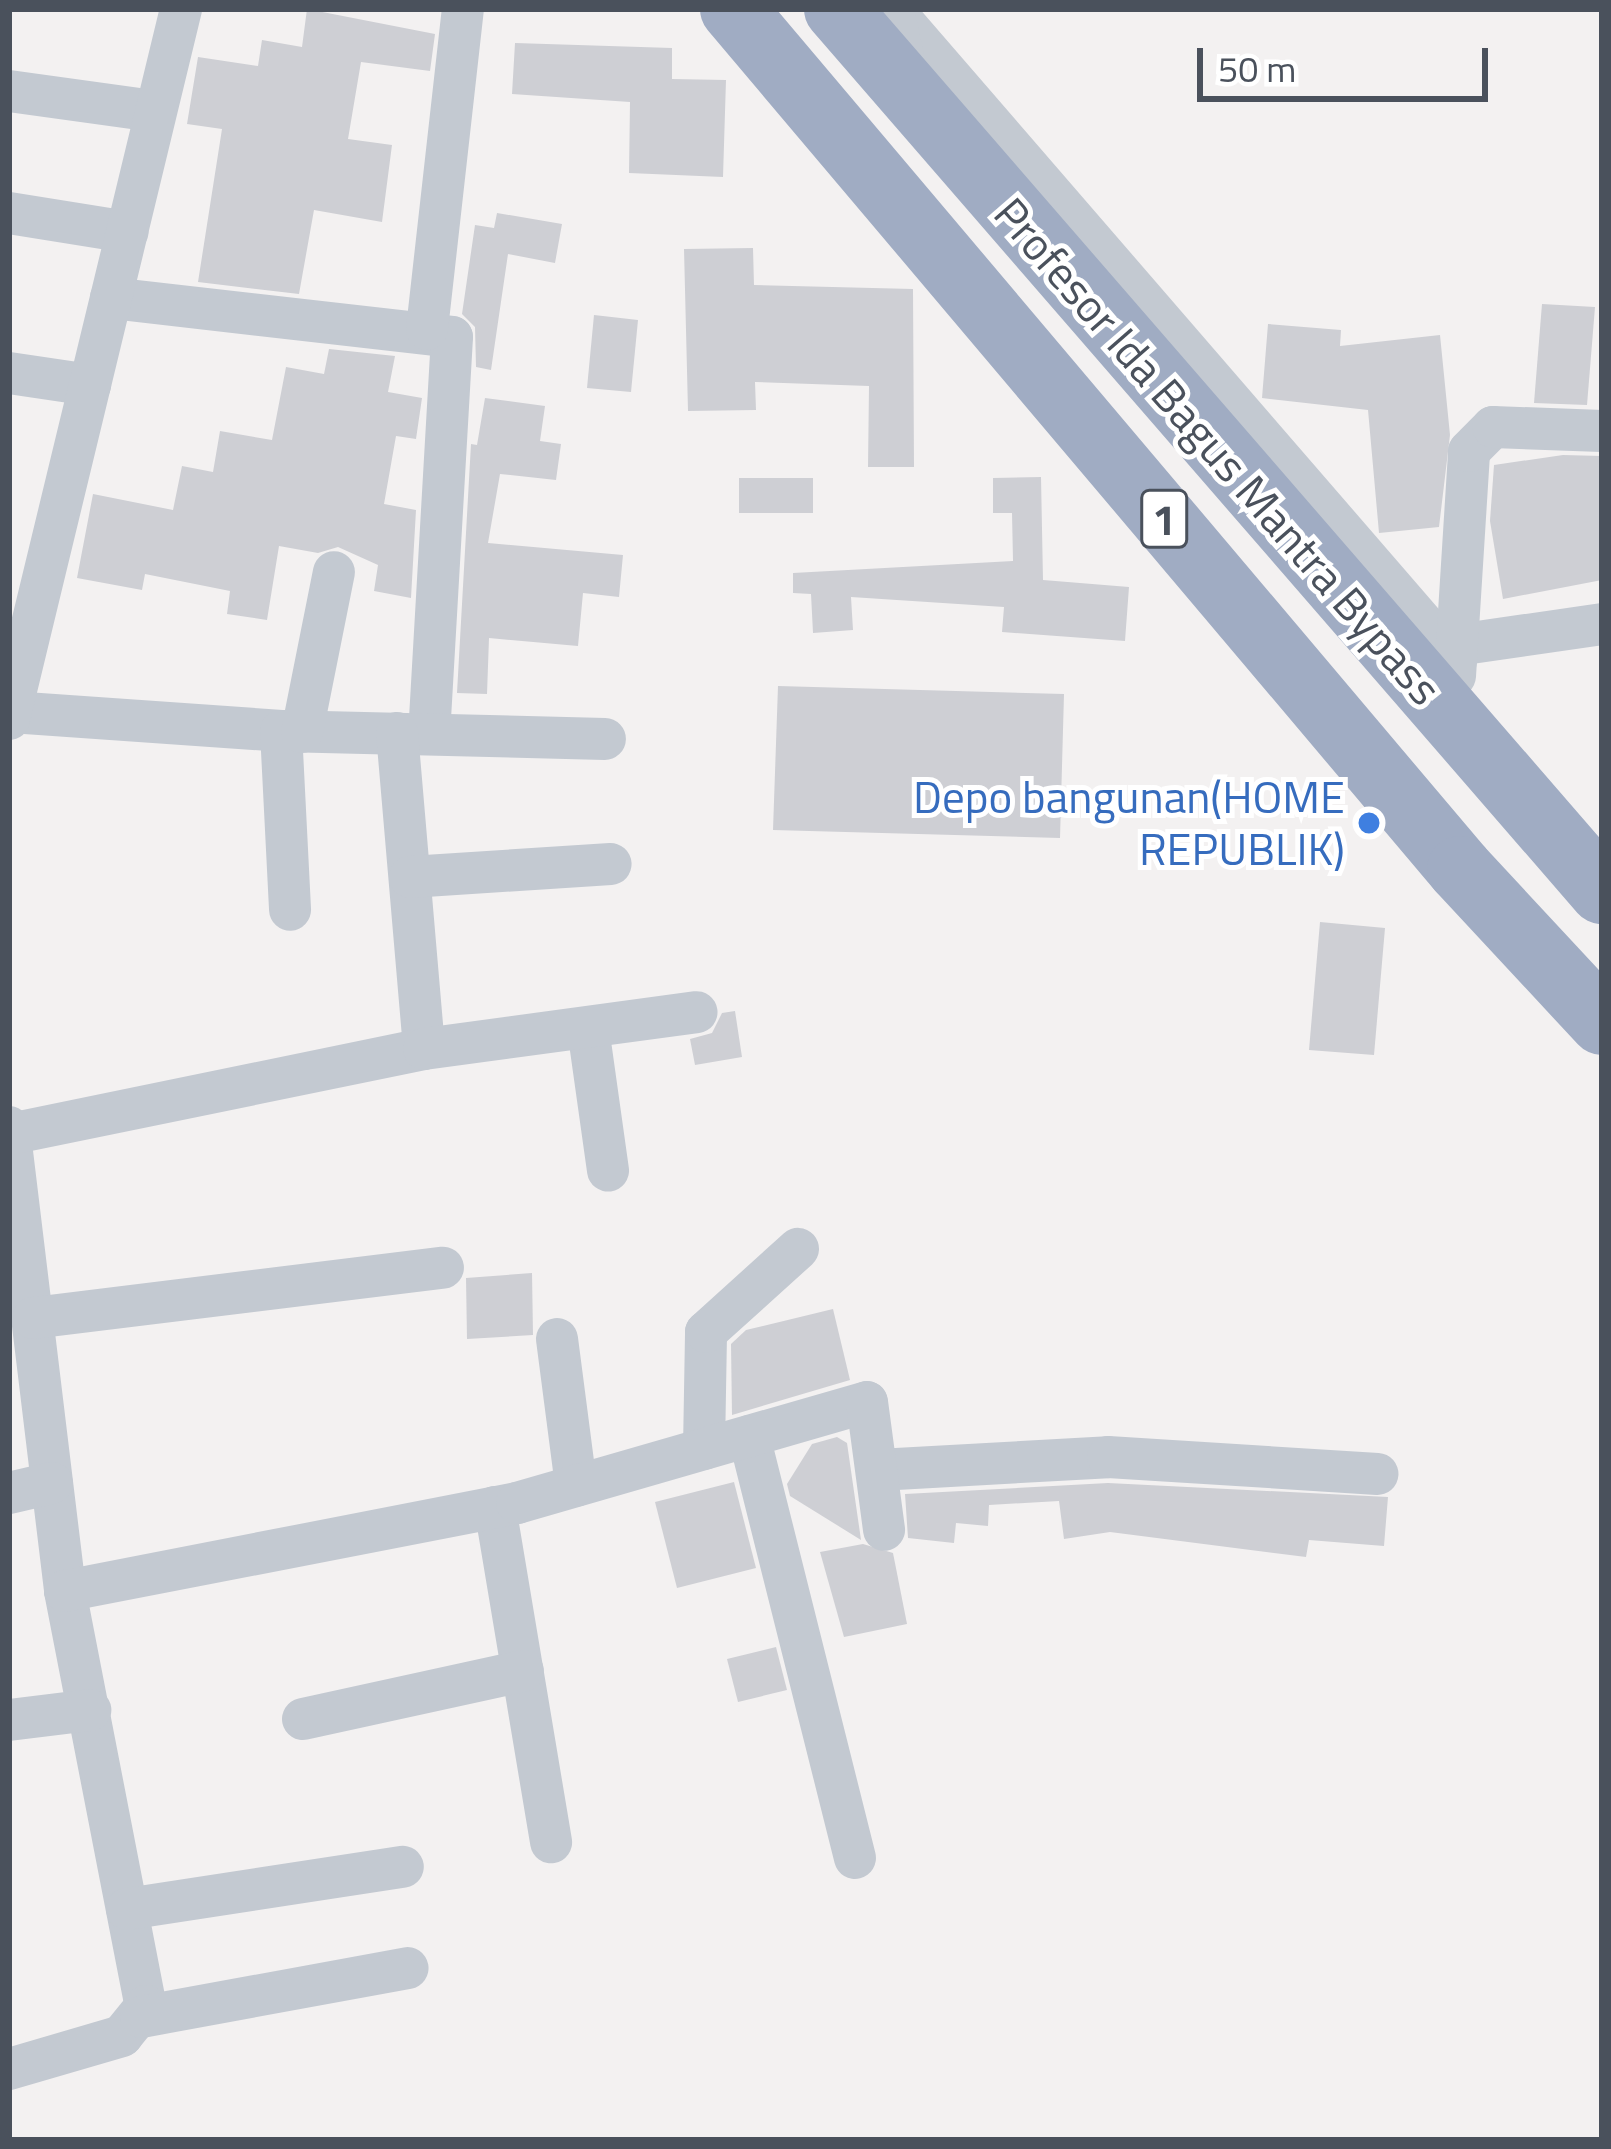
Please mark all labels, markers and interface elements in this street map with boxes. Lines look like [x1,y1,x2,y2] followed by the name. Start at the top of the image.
[1203,24,1494,98] scale bar
[1218,41,1296,96] text: 50 m
[983,187,1453,715] street label: Profesor Ida Bagus Mantra Bypass
[1140,483,1188,555] road number: 1
[913,770,1345,876] place label: Depo bangunan(HOME REPUBLIK)
[1356,810,1382,836] marker: Depo bangunan(HOME REPUBLIK)

